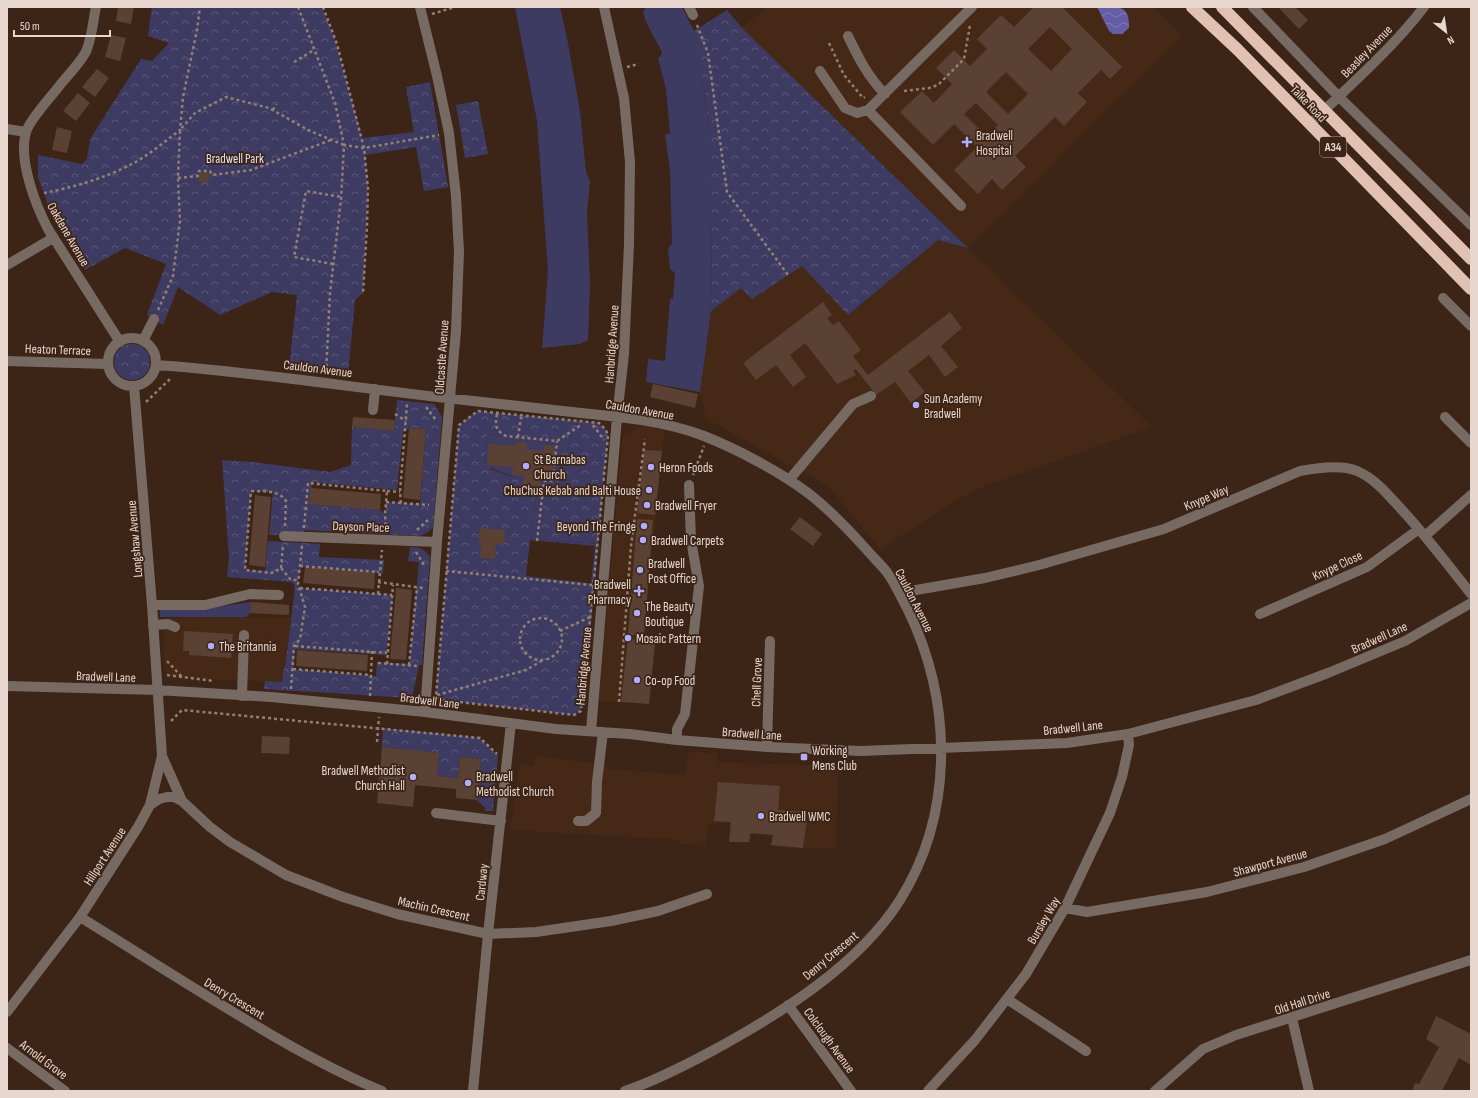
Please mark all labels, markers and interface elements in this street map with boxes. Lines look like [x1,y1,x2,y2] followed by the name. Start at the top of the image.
[14,12,110,38] scale bar
[1426,12,1466,52] north arrow
[20,19,40,34] text: 50 m
[1338,22,1396,81] street label: Beasley Avenue
[1445,33,1457,47] text: N
[1287,82,1330,126] street label: Talke Road
[976,128,1013,159] place label: Bradwell Hospital
[961,136,973,148] marker: Bradwell Hospital
[1320,137,1346,157] road number: A34
[206,151,264,167] park label: Bradwell Park
[43,200,93,269] street label: Oakdene Avenue
[601,304,623,384] street label: Hanbridge Avenue
[431,319,453,395] street label: Oldcastle Avenue
[25,341,91,359] street label: Heaton Terrace
[283,357,353,381] street label: Cauldon Avenue
[924,391,982,422] place label: Sun Academy Bradwell
[604,396,675,424] street label: Cauldon Avenue
[911,400,921,410] marker: Sun Academy Bradwell
[534,452,586,483] place label: St Barnabas Church
[659,460,713,476] place label: Heron Foods
[521,461,531,471] marker: St Barnabas Church
[646,462,656,472] marker: Heron Foods
[1182,481,1231,514] street label: Knype Way
[504,483,641,499] place label: ChuChus Kebab and Balti House
[644,485,654,495] marker: ChuChus Kebab and Balti House
[655,498,717,514] place label: Bradwell Fryer
[124,500,146,578] street label: Longshaw Avenue
[642,500,652,510] marker: Bradwell Fryer
[332,518,390,536] street label: Dayson Place
[557,519,636,535] place label: Beyond The Fringe
[639,521,649,531] marker: Beyond The Fringe
[651,533,724,549] place label: Bradwell Carpets
[638,535,648,545] marker: Bradwell Carpets
[1310,547,1365,584] street label: Knype Close
[648,556,696,587] place label: Bradwell Post Office
[635,565,645,575] marker: Bradwell Post Office
[891,566,937,635] street label: Cauldon Avenue
[588,577,631,608] place label: Bradwell Pharmacy
[634,586,644,596] marker: Bradwell Pharmacy
[645,599,693,630] place label: The Beauty Boutique
[632,608,642,618] marker: The Beauty Boutique
[1349,618,1410,657] street label: Bradwell Lane
[573,626,595,706] street label: Hanbridge Avenue
[636,631,701,647] place label: Mosaic Pattern
[623,633,633,643] marker: Mosaic Pattern
[219,639,276,655] place label: The Britannia
[206,641,216,651] marker: The Britannia
[748,657,766,707] street label: Chell Grove
[76,668,136,686] street label: Bradwell Lane
[645,673,695,689] place label: Co-op Food
[632,675,642,685] marker: Co-op Food
[399,689,460,713] street label: Bradwell Lane
[1043,717,1104,739] street label: Bradwell Lane
[722,724,782,744] street label: Bradwell Lane
[812,743,857,774] place label: Working Mens Club
[799,752,809,762] marker: Working Mens Club
[322,763,405,794] place label: Bradwell Methodist Church Hall
[476,769,554,800] place label: Bradwell Methodist Church
[408,772,418,782] marker: Bradwell Methodist Church Hall
[463,778,473,788] marker: Bradwell Methodist Church
[769,809,831,825] place label: Bradwell WMC
[756,811,766,821] marker: Bradwell WMC
[80,824,130,889] street label: Hillport Avenue
[1232,845,1309,881] street label: Shawport Avenue
[472,863,492,901] street label: Cardway
[396,893,471,925] street label: Machin Crescent
[1024,894,1064,947] street label: Bursley Way
[800,928,862,984] street label: Denry Crescent
[201,975,268,1023] street label: Denry Crescent
[1272,985,1332,1018] street label: Old Hall Drive
[800,1005,858,1076] street label: Colclough Avenue
[15,1036,71,1083] street label: Arnold Grove

